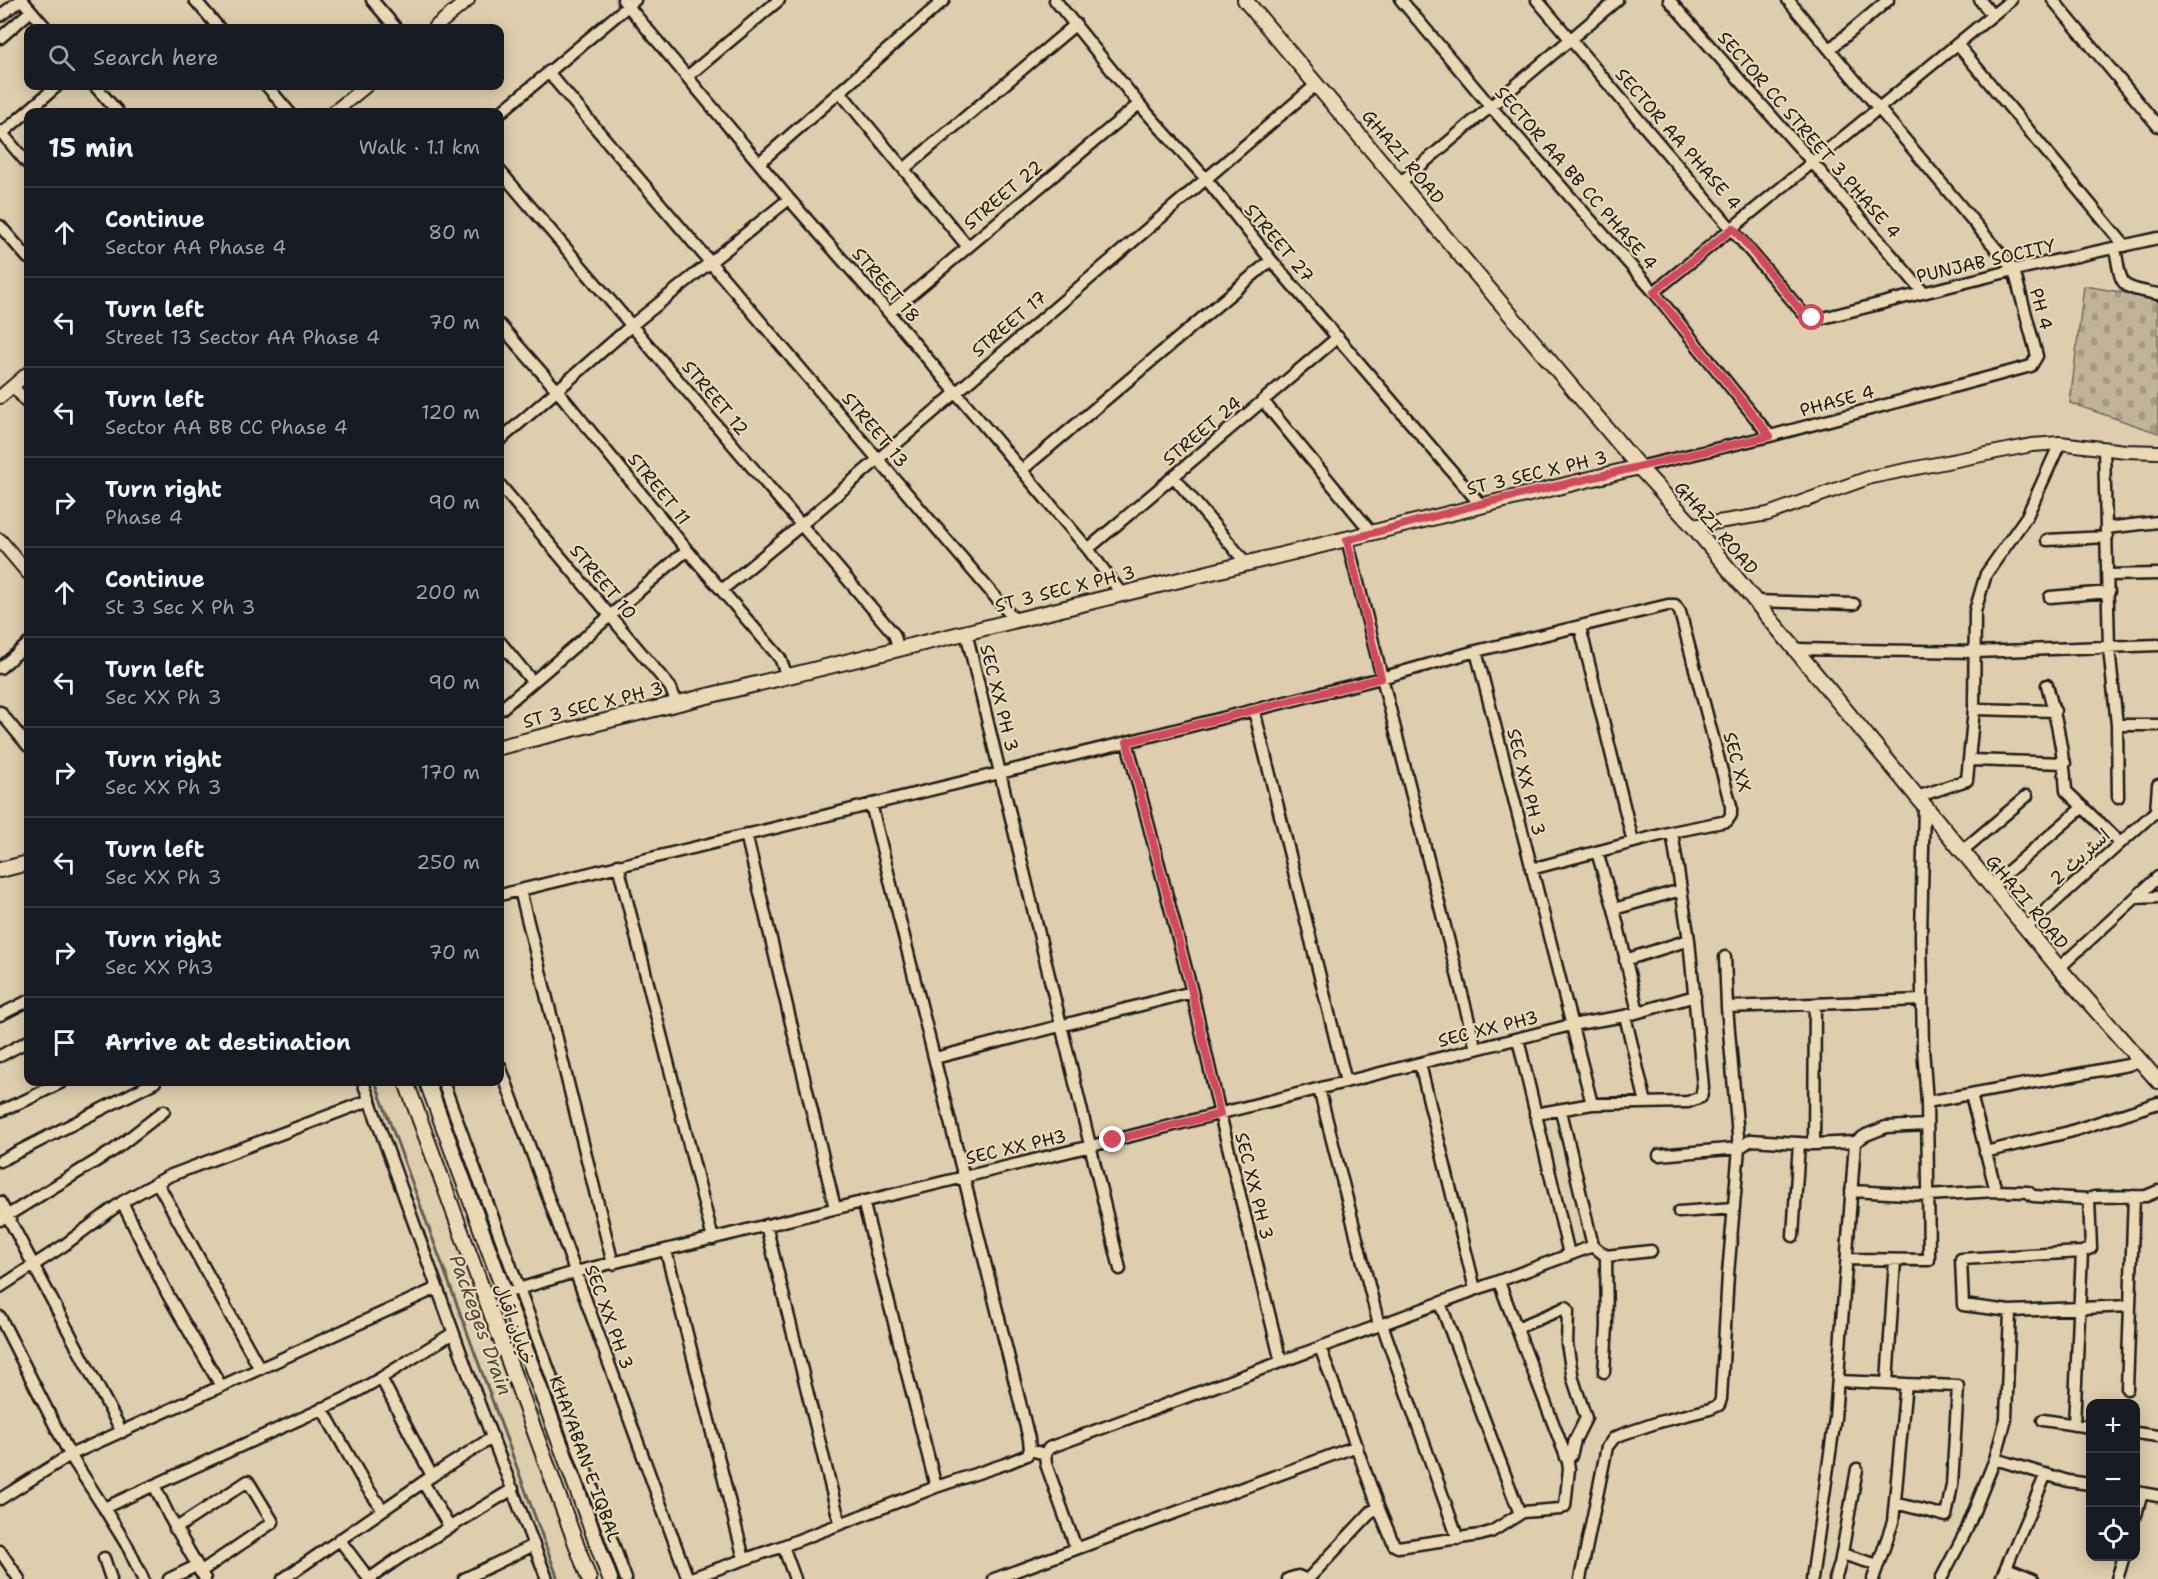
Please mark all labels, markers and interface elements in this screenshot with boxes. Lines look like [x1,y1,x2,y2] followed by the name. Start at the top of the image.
[24,24,504,90] search box
[1712,26,1906,244] street label: SECTOR CC STREET 3 PHASE 4
[45,41,78,74] icon: search
[93,43,219,72] text: Search here
[1610,63,1746,215] street label: SECTOR AA PHASE 4
[1489,81,1663,275] street label: SECTOR AA BB CC PHASE 4
[1356,105,1450,210] street label: GHAZI ROAD
[48,130,134,165] text: 15 min
[359,134,480,160] text: Walk · 1.1 km
[958,155,1048,235] street label: STREET 22
[1239,198,1319,288] street label: STREET 27
[105,205,205,234] text: Continue
[48,216,81,249] icon: ahead
[428,219,480,245] text: 80 m
[1914,233,2058,289] street label: PUNJAB SOCITY
[105,234,286,260] text: Sector AA Phase 4
[847,242,925,328] street label: STREET 18
[966,285,1052,363] street label: STREET 17
[2024,285,2058,333] street label: PH 4
[105,295,204,324] text: Turn left
[1798,304,1824,330] route start
[48,306,81,339] icon: left
[428,309,480,335] text: 70 m
[105,324,380,350] text: Street 13 Sector AA Phase 4
[676,355,754,441] street label: STREET 12
[1797,380,1877,422] street label: PHASE 4
[105,385,204,414] text: Turn left
[836,387,914,473] street label: STREET 13
[1157,391,1247,471] street label: STREET 24
[48,396,81,429] icon: left
[421,399,480,425] text: 120 m
[105,414,348,440] text: Sector AA BB CC Phase 4
[1464,445,1610,501] street label: ST 3 SEC X PH 3
[622,448,696,530] street label: STREET 11
[105,475,222,504] text: Turn right
[1669,476,1763,580] street label: GHAZI ROAD
[48,486,81,519] icon: right
[428,489,480,515] text: 90 m
[105,504,183,530] text: Phase 4
[564,539,642,625] street label: STREET 10
[992,560,1138,618] street label: ST 3 SEC X PH 3
[105,565,205,594] text: Continue
[48,576,81,609] icon: ahead
[415,579,480,605] text: 200 m
[105,594,256,620] text: St 3 Sec X Ph 3
[974,642,1024,754] street label: SEC XX PH 3
[105,655,204,684] text: Turn left
[48,666,81,699] icon: left
[428,669,480,695] text: 90 m
[520,676,666,734] street label: ST 3 SEC X PH 3
[105,684,221,710] text: Sec XX Ph 3
[1501,726,1551,838] street label: SEC XX PH 3
[1717,729,1757,795] street label: SEC XX
[105,745,222,774] text: Turn right
[48,756,81,789] icon: right
[421,759,480,785] text: 170 m
[105,774,221,800] text: Sec XX Ph 3
[2045,823,2115,891] street label: اسٹریٹ 2
[105,835,204,864] text: Turn left
[48,846,81,879] icon: left
[416,849,480,875] text: 250 m
[1980,850,2074,955] street label: GHAZI ROAD
[105,864,221,890] text: Sec XX Ph 3
[105,925,222,954] text: Turn right
[48,936,81,969] icon: right
[428,939,480,965] text: 70 m
[105,954,214,980] text: Sec XX Ph3
[1435,1005,1541,1053] street label: SEC XX PH3
[48,1026,81,1059] icon: arrive
[105,1028,351,1057] text: Arrive at destination
[963,1124,1069,1170] street label: SEC XX PH3
[1099,1126,1125,1152] route end
[1229,1130,1279,1242] street label: SEC XX PH 3
[444,1251,518,1399] water label: Packeges Drain
[579,1261,639,1373] street label: SEC XX PH 3
[488,1280,540,1368] street label: خیابان اقبال
[544,1372,626,1546] street label: KHAYABAN E IQBAL
[2086,1399,2140,1561] map controls
[2086,1399,2140,1453] button: +
[2086,1453,2140,1507] button: −
[2086,1507,2140,1561] button: locate

